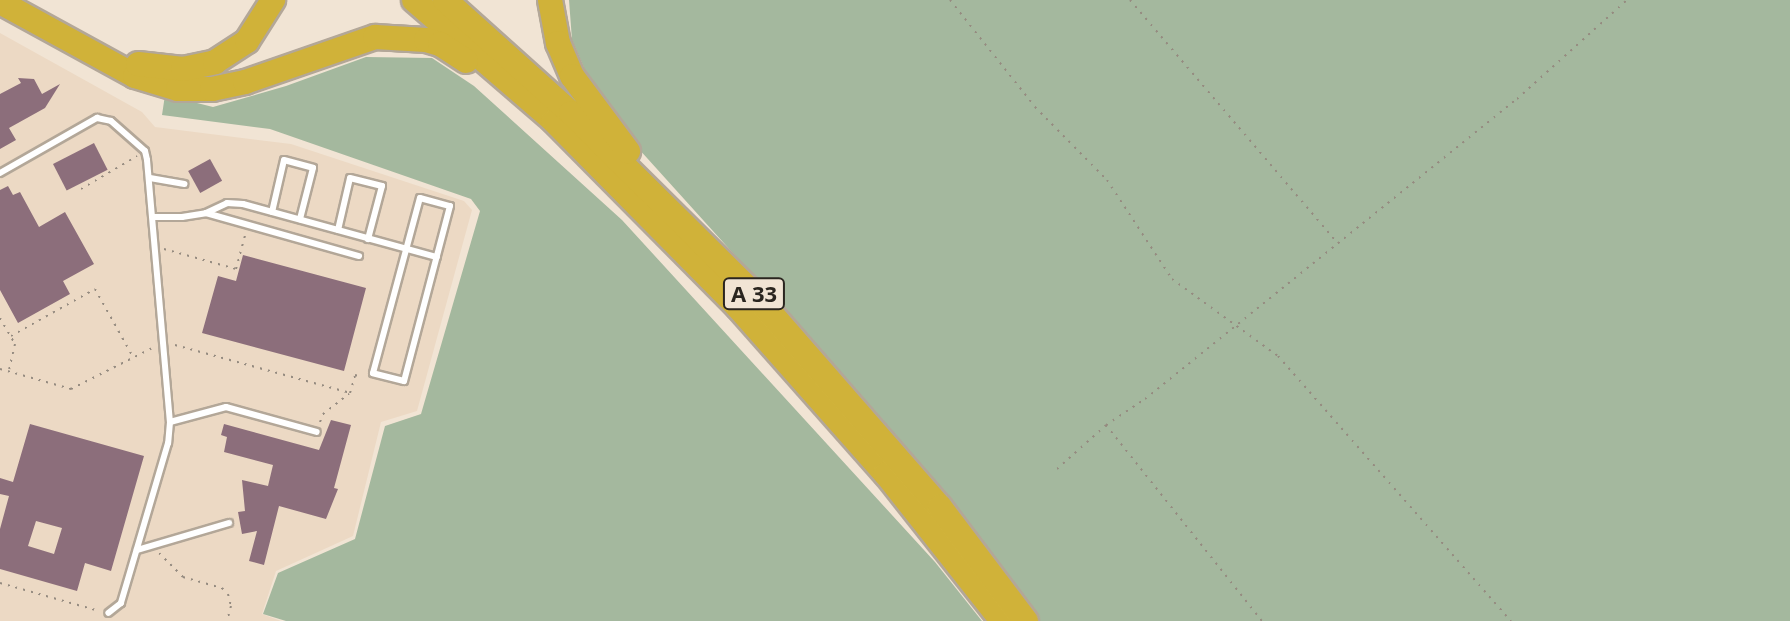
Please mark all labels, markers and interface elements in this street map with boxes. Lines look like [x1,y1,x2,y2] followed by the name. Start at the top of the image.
[722,276,786,312] road number: A 33

